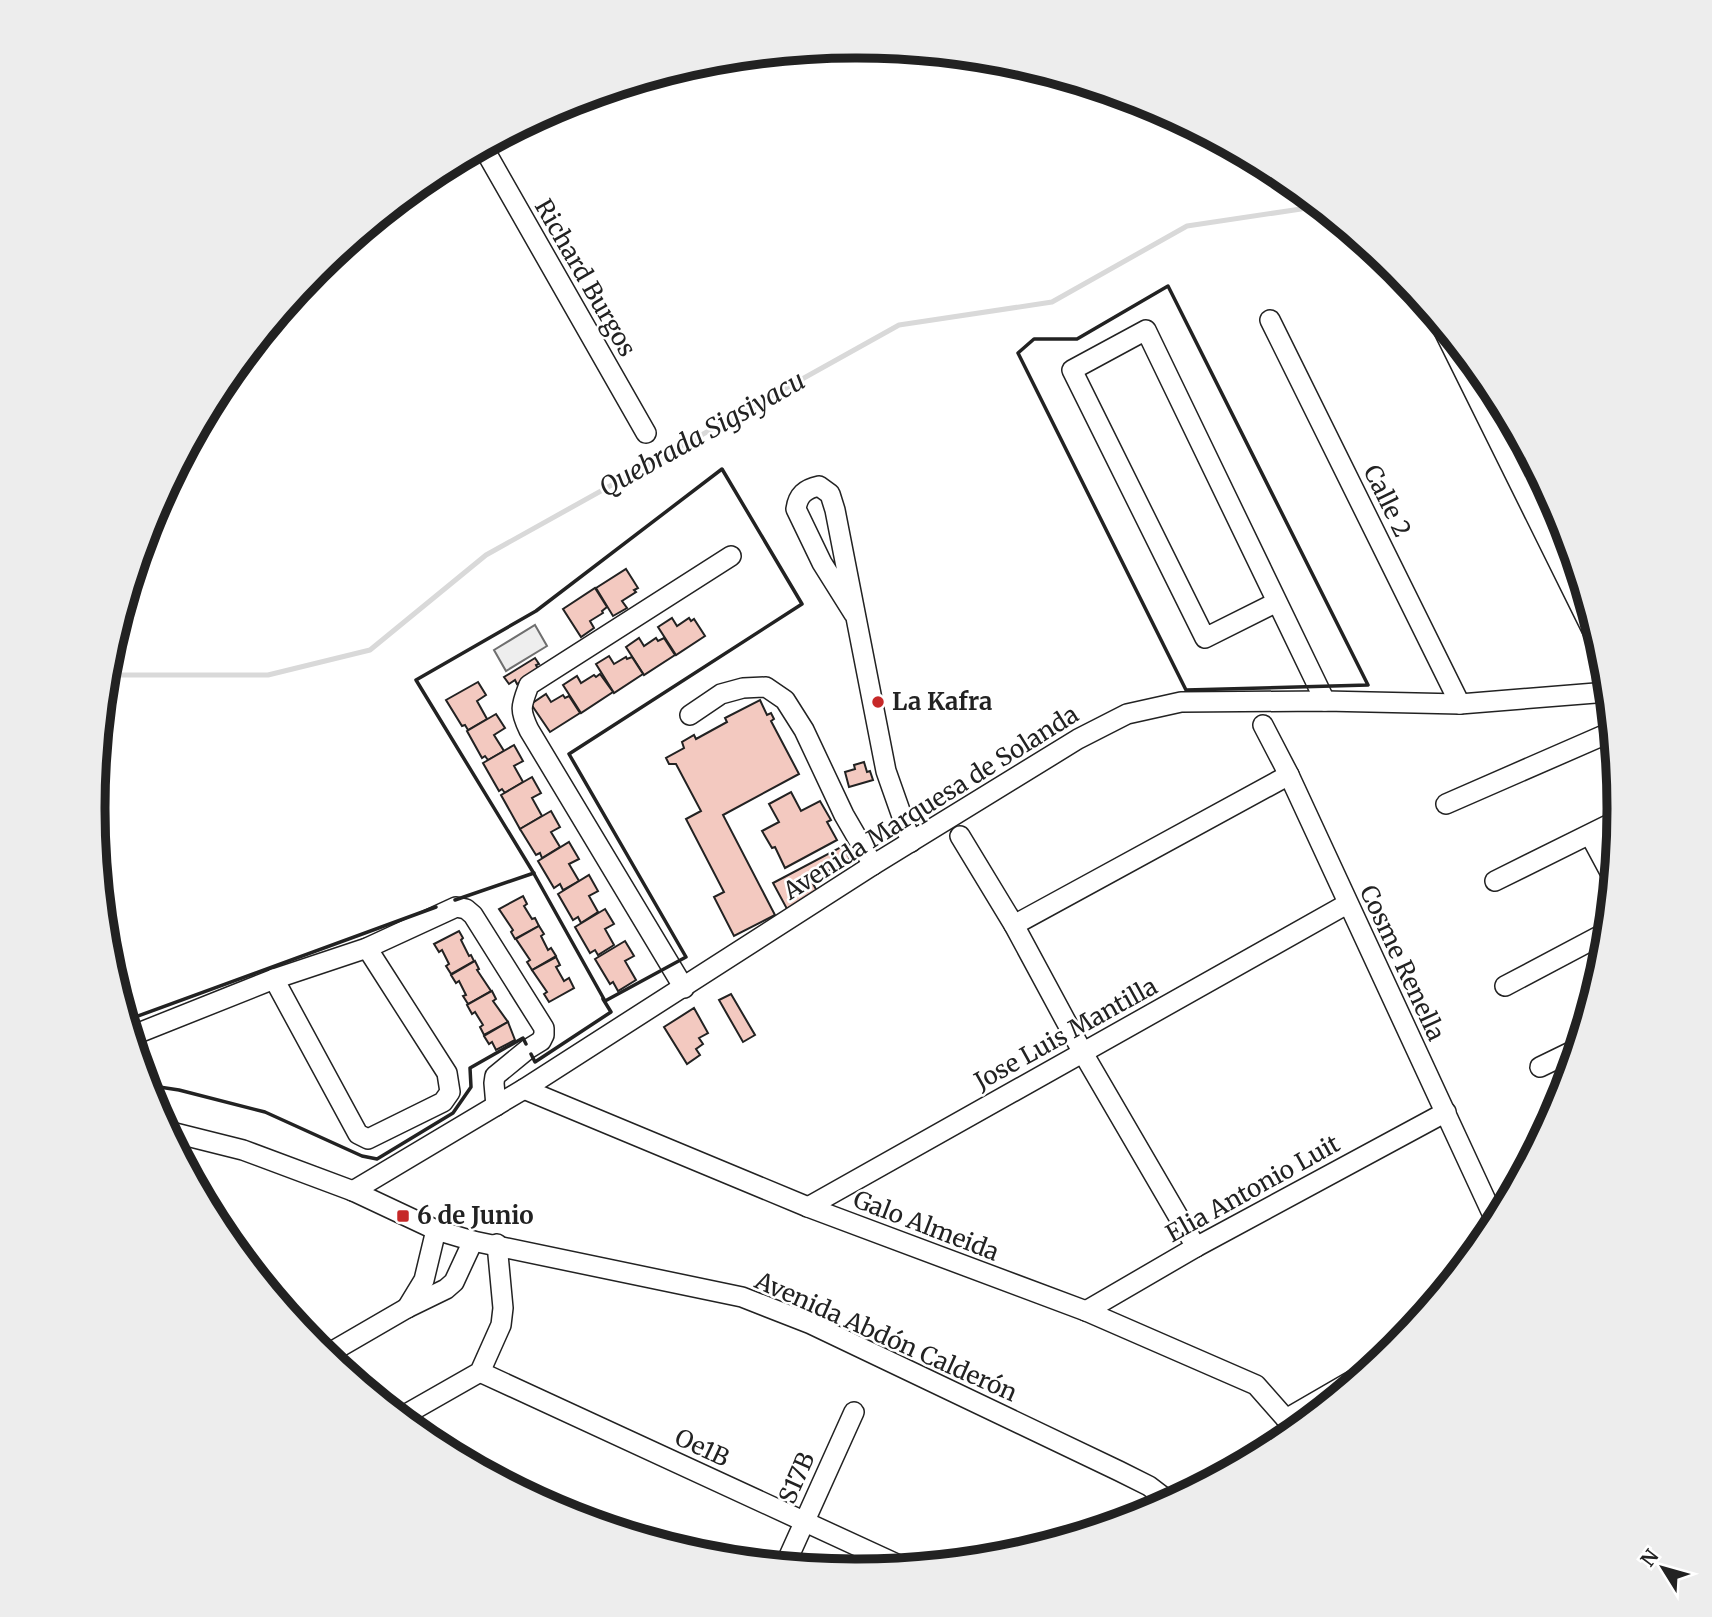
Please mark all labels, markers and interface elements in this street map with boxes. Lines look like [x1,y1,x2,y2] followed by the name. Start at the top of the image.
[528,194,643,362] street label: Richard Burgos
[593,363,810,504] water label: Quebrada Sigsiyacu
[1357,460,1418,542] street label: Calle 2
[892,686,992,717] place label: La Kafra
[870,694,886,710] marker: La Kafra
[776,699,1084,907] street label: Avenida Marquesa de Solanda
[1353,880,1452,1046] street label: Cosme Renella
[968,970,1163,1097] street label: Jose Luis Mantilla
[1160,1128,1346,1249] street label: Elia Antonio Luit
[849,1184,1004,1268] street label: Galo Almeida
[417,1200,534,1231] place label: 6 de Junio
[395,1208,411,1224] marker: 6 de Junio
[750,1264,1022,1408] street label: Avenida Abdón Calderón
[670,1422,734,1474] street label: Oe1B
[772,1447,821,1508] street label: S17B
[1628,1533,1698,1603] north arrow
[1635,1545,1664,1571] text: N

